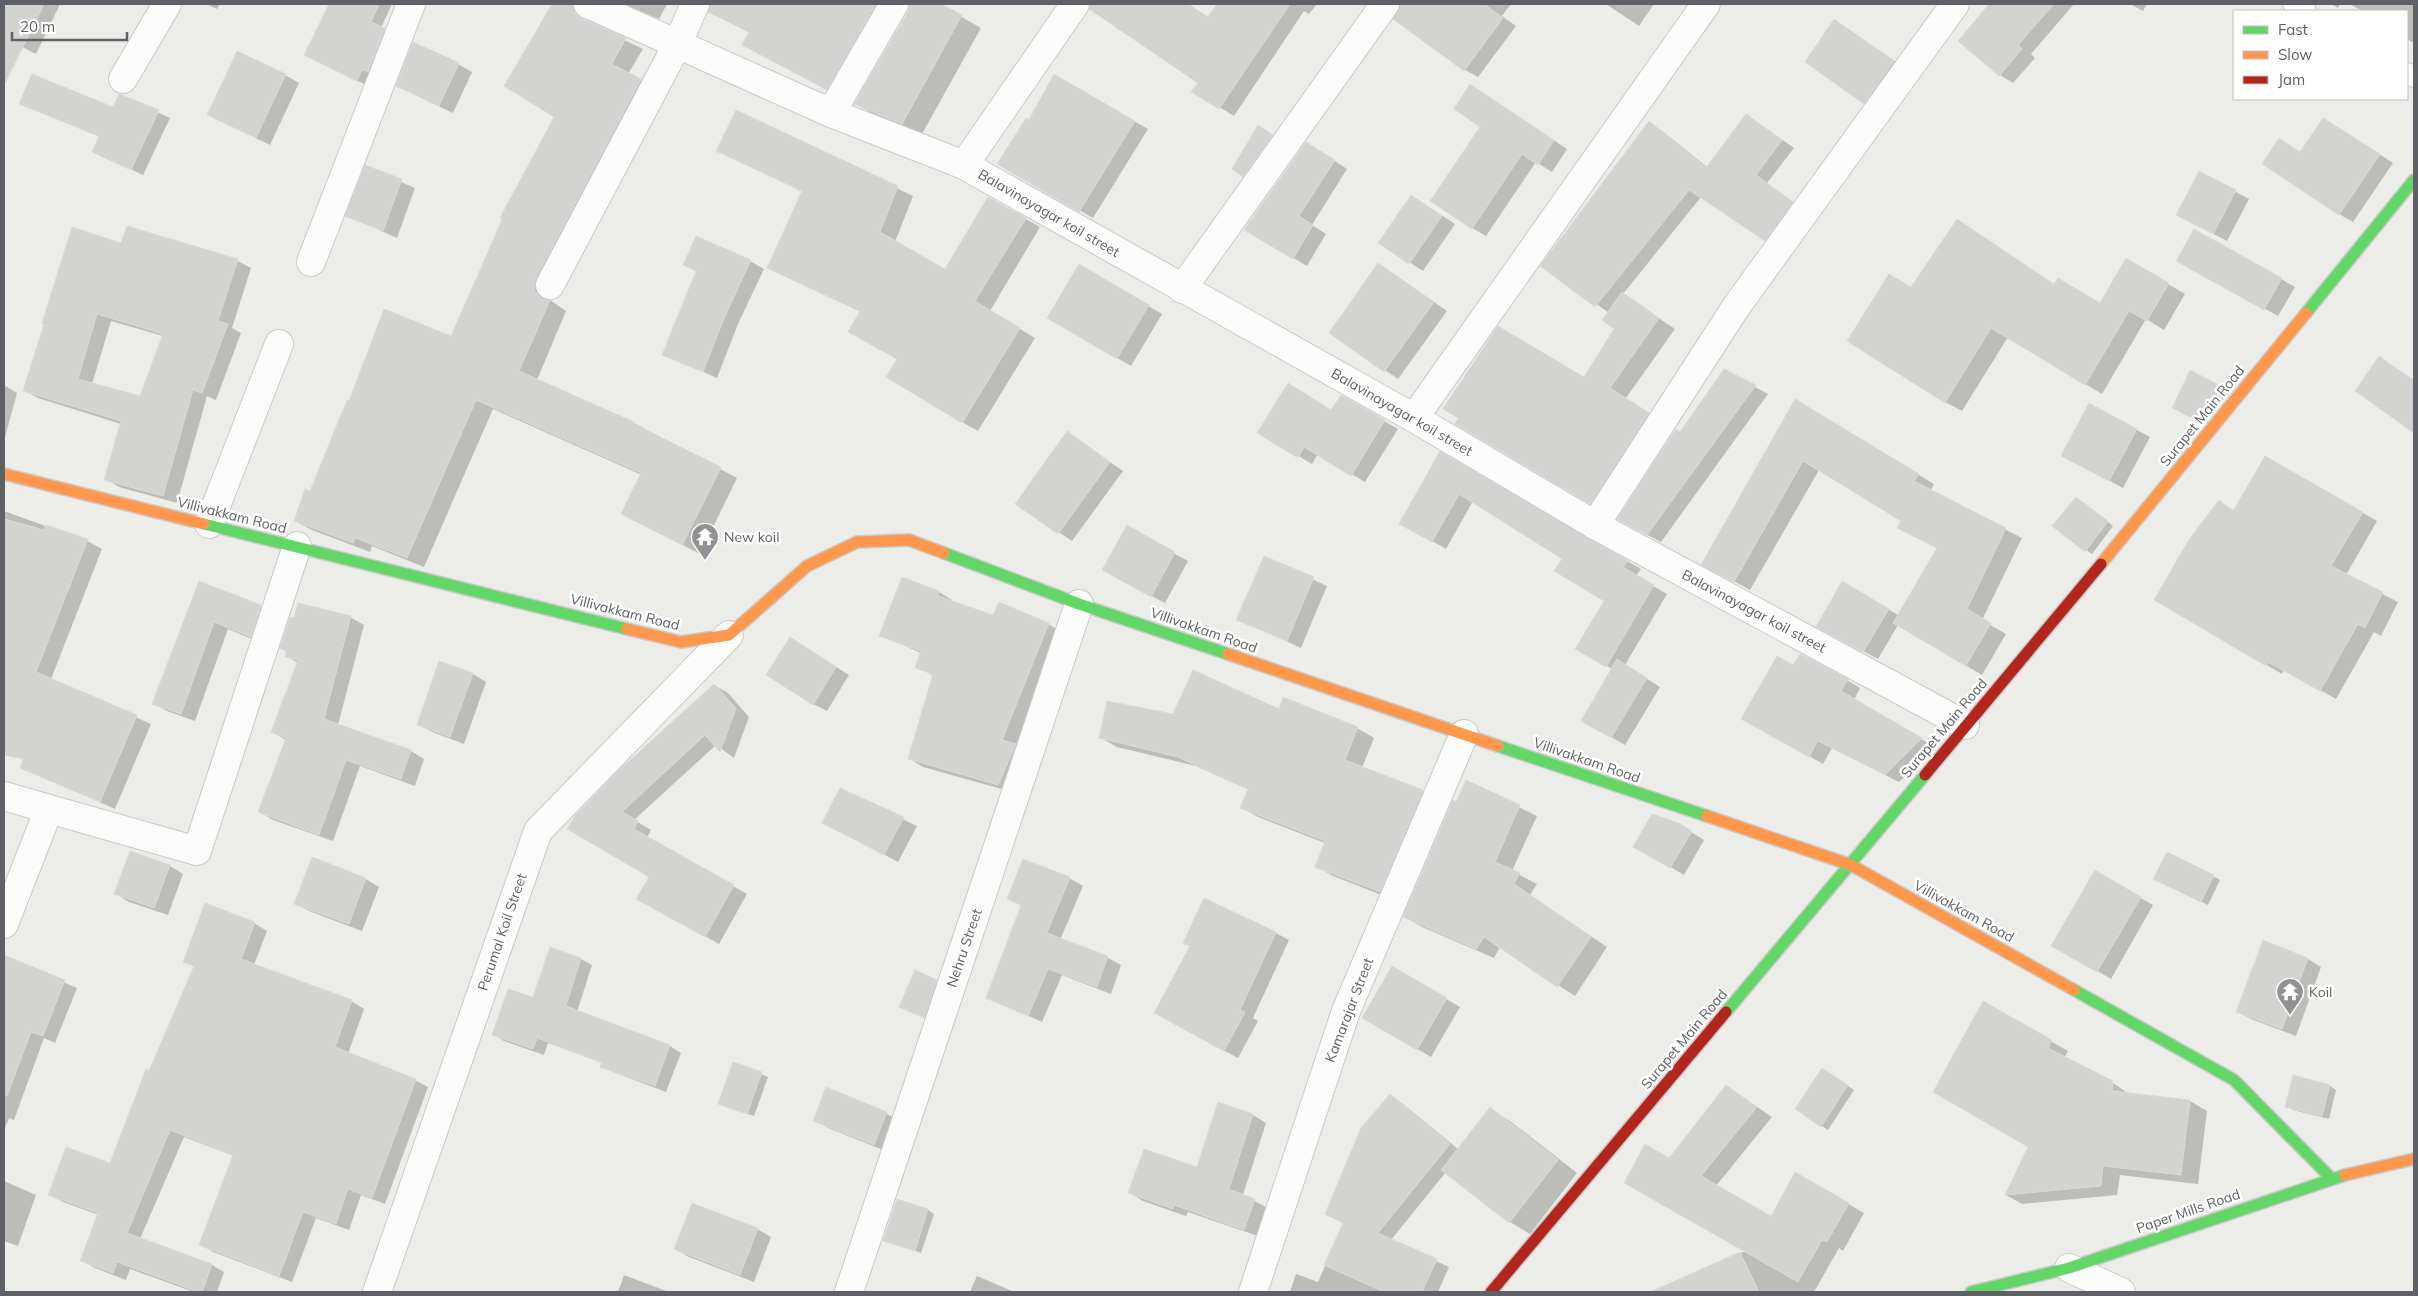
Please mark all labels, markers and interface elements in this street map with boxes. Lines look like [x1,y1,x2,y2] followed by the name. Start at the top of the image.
[12,10,128,42] scale bar
[2233,10,2408,100] legend
[20,17,55,36] text: 20 m
[2278,20,2308,39] text: Fast
[2278,45,2312,64] text: Slow
[2278,70,2305,89] text: Jam
[975,165,1123,261] street label: Balavinayagar koil street
[2156,362,2248,470] street label: Surapet Main Road
[1328,364,1476,460] street label: Balavinayagar koil street
[176,493,288,537] street label: Villivakkam Road
[690,522,720,561] temple icon: New koil
[724,528,780,546] place label: New koil
[1679,565,1829,657] street label: Balavinayagar koil street
[569,590,681,634] street label: Villivakkam Road
[1148,603,1260,657] street label: Villivakkam Road
[1897,674,1991,782] street label: Surapet Main Road
[1531,733,1643,787] street label: Villivakkam Road
[473,871,531,993] street label: Perumal Koil Street
[1911,876,2017,946] street label: Villivakkam Road
[942,906,986,990] street label: Nehru Street
[1321,955,1377,1065] street label: Kamarajar Street
[2275,977,2305,1016] temple icon: Koil
[2309,983,2332,1001] place label: Koil
[1637,985,1731,1093] street label: Surapet Main Road
[2134,1185,2242,1237] street label: Paper Mills Road

